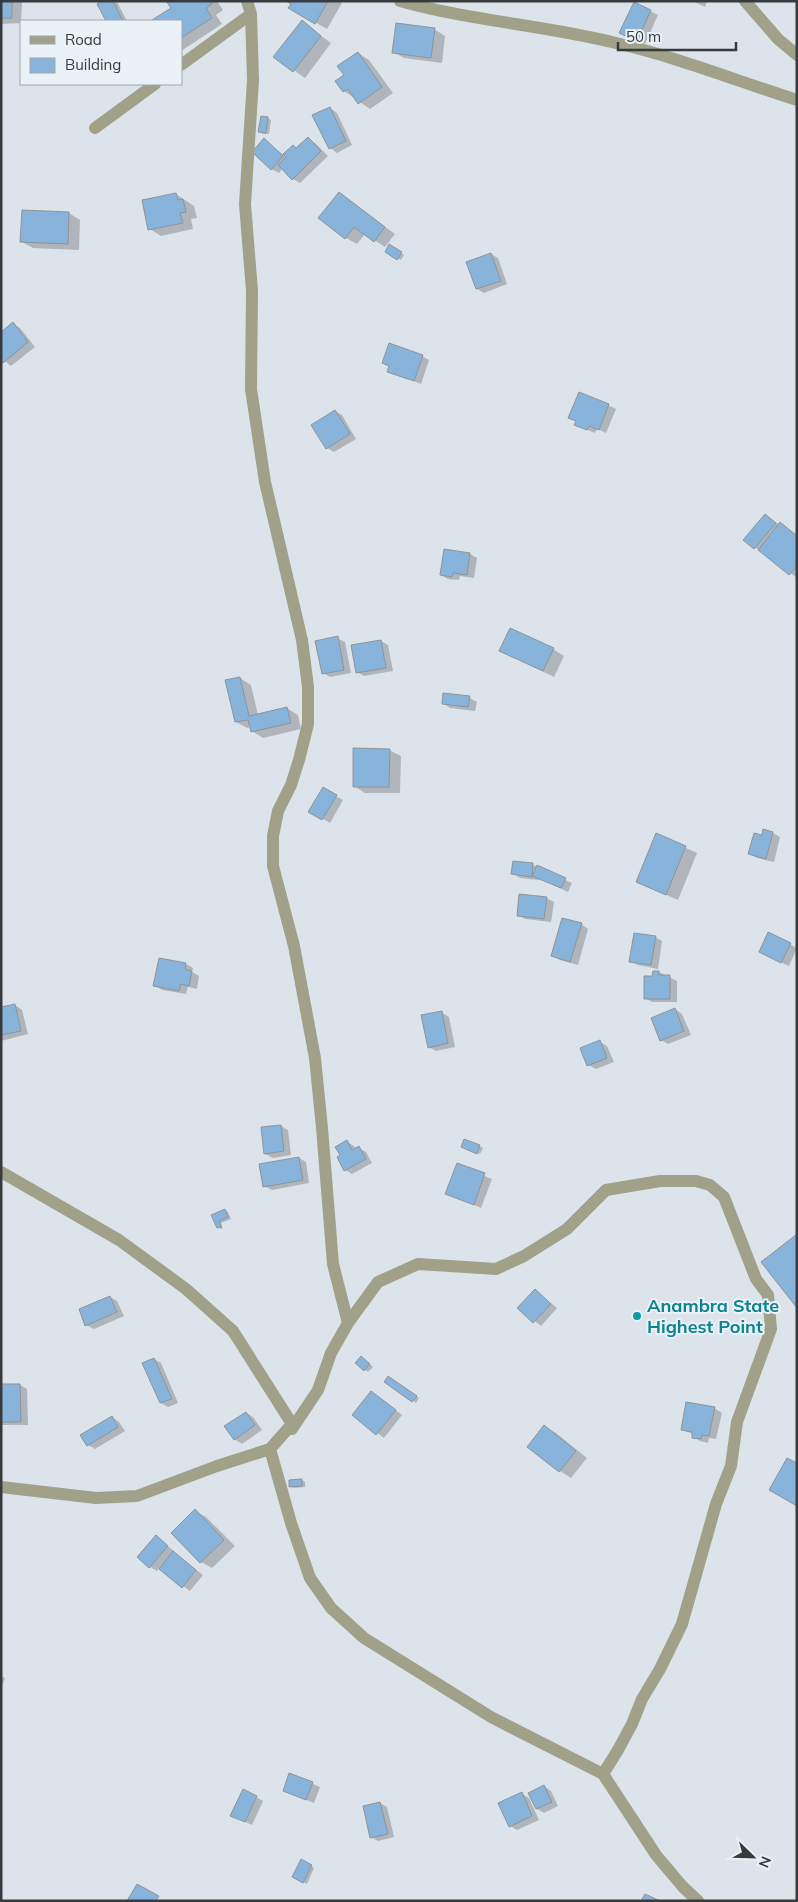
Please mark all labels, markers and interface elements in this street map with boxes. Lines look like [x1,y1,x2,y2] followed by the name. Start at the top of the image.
[20,20,182,85] legend
[618,20,736,52] scale bar
[626,27,661,46] text: 50 m
[65,30,102,49] text: Road
[65,55,121,74] text: Building
[647,1294,779,1338] place label: Anambra State Highest Point
[631,1310,643,1322] marker: Anambra State Highest Point
[728,1832,778,1882] north arrow
[755,1854,775,1870] text: N

